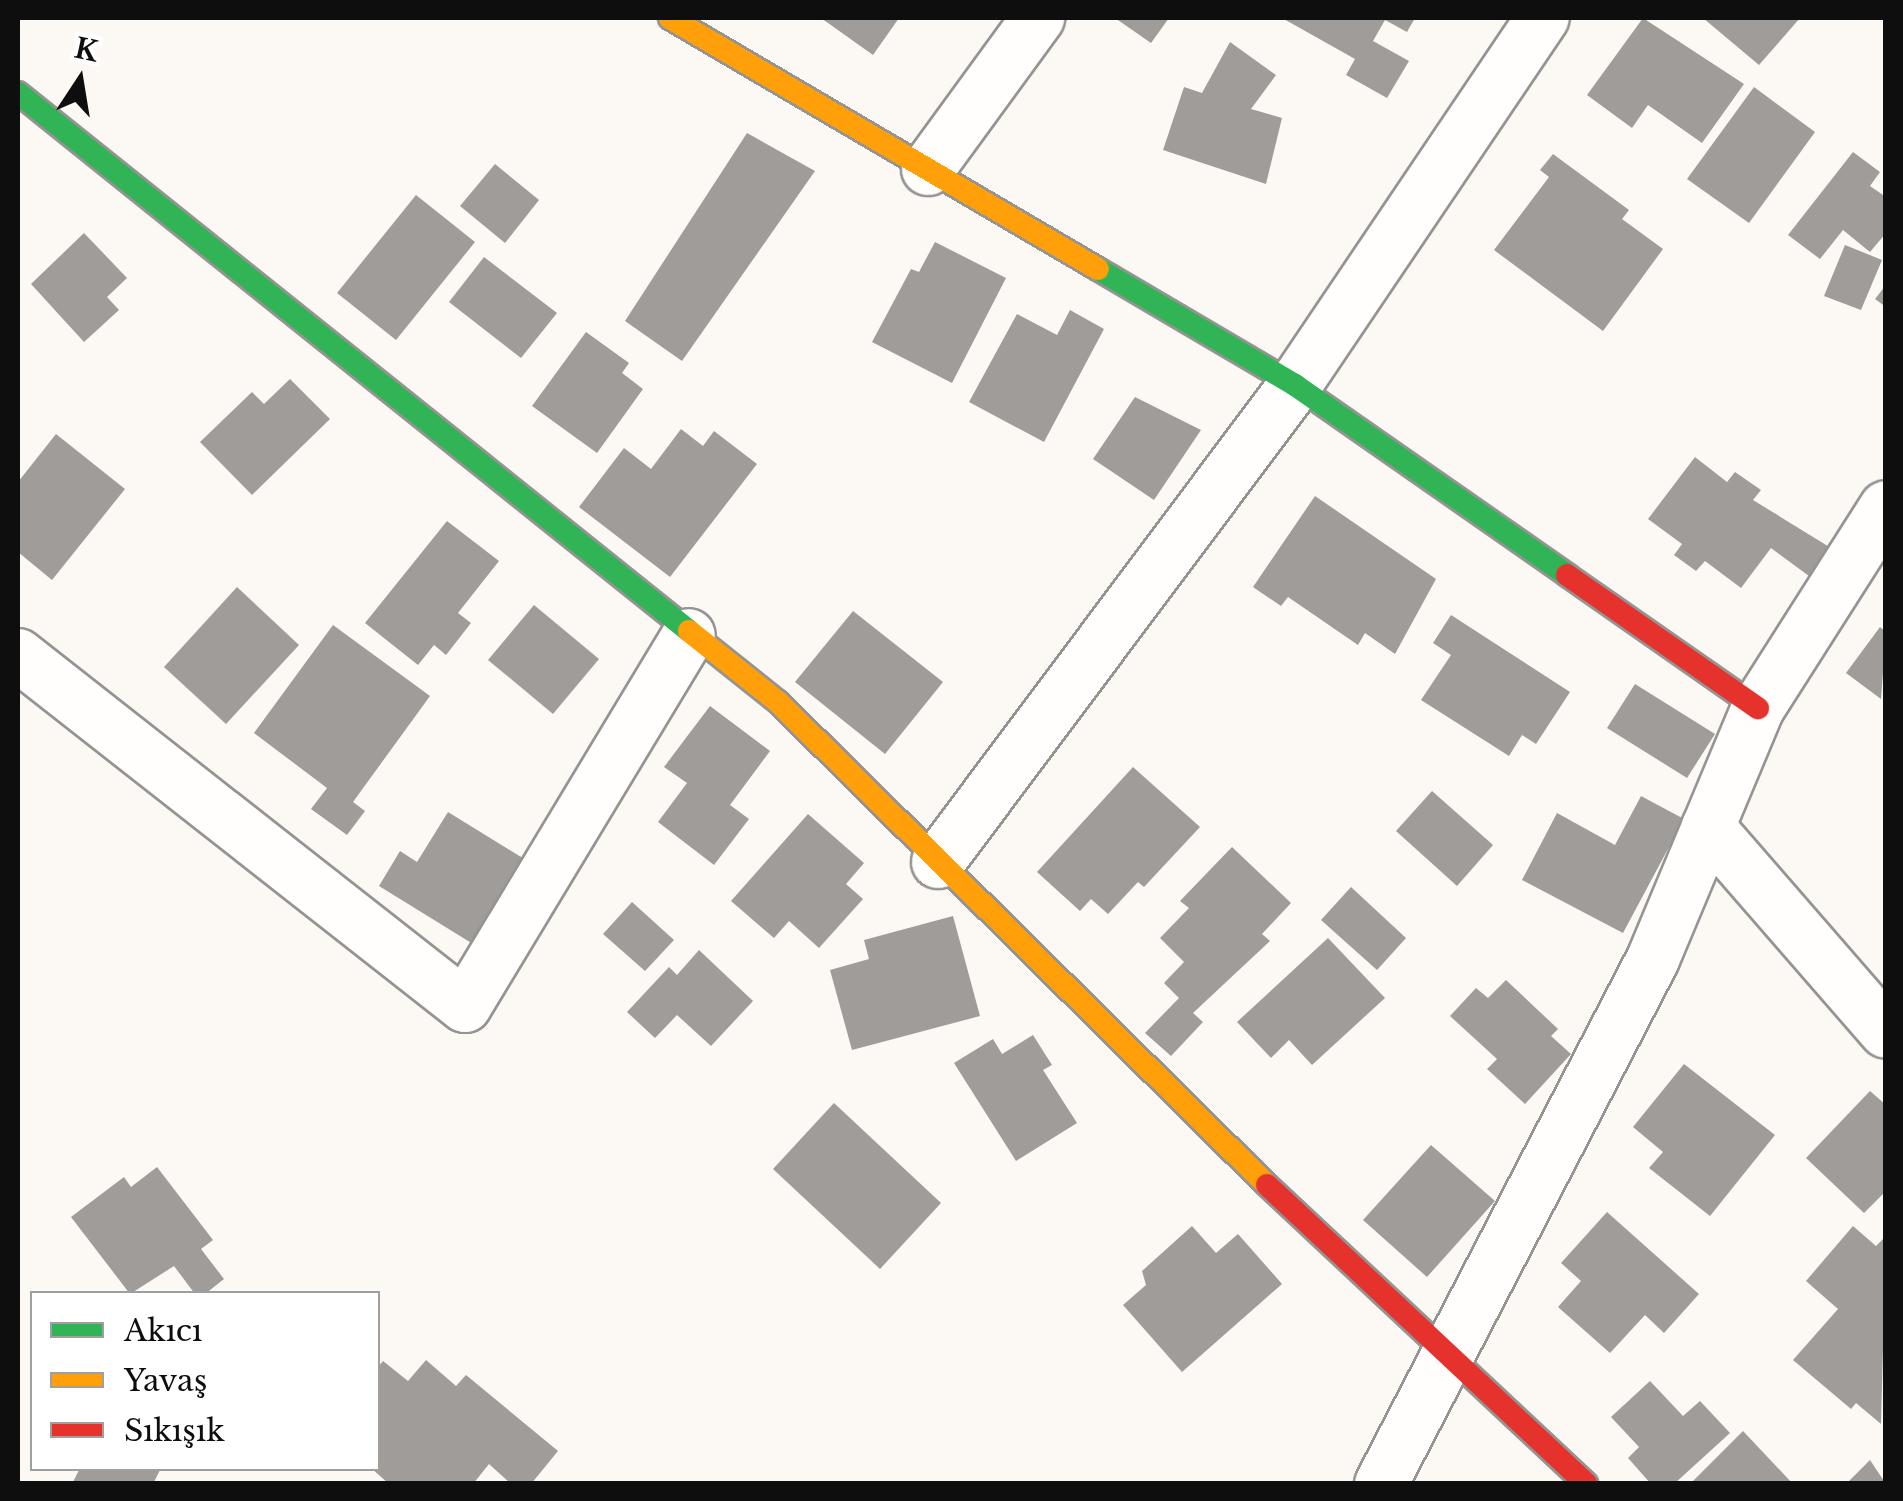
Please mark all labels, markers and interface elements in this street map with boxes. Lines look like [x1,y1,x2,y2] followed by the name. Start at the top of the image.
[30,30,130,130] north arrow
[71,31,101,70] text: K
[30,1291,380,1471] legend
[124,1312,202,1349] text: Akıcı
[124,1362,207,1399] text: Yavaş
[124,1412,225,1449] text: Sıkışık

